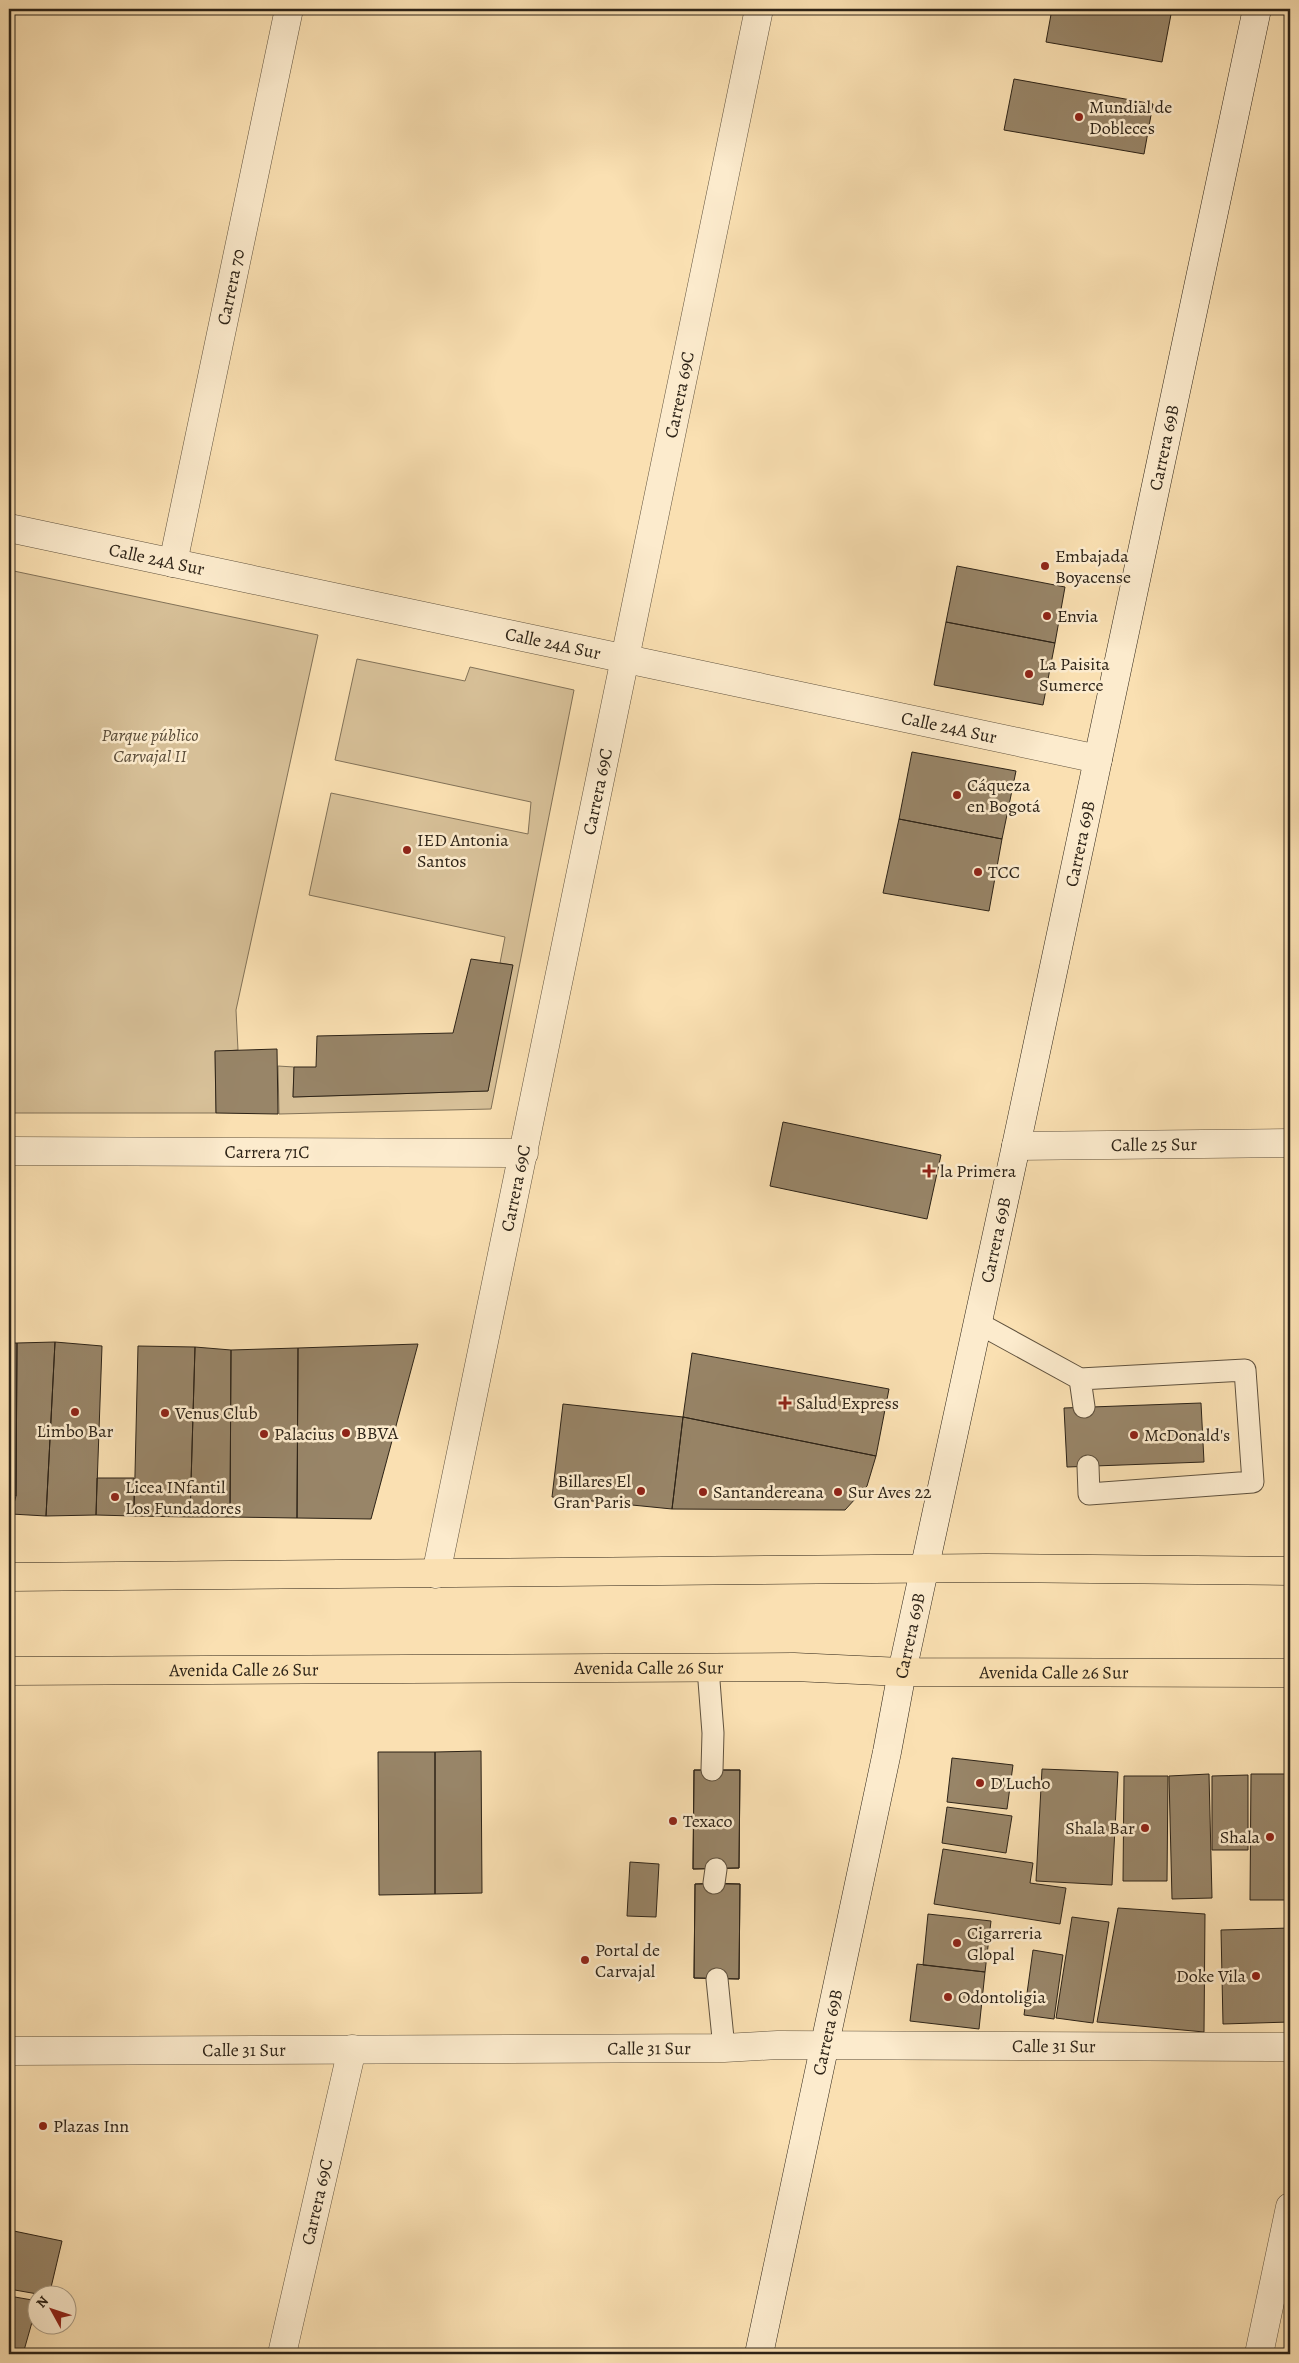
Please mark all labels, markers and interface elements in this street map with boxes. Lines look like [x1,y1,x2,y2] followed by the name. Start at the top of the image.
[1089,95,1172,140] place label: Mundial de Dobleces
[1073,111,1085,123] marker: Mundial de Dobleces
[211,247,250,327] street label: Carrera 70
[659,349,700,440] street label: Carrera 69C
[1143,402,1185,493] street label: Carrera 69B
[107,538,207,581] street label: Calle 24A Sur
[1055,544,1131,589] place label: Embajada Boyacense
[1039,560,1051,572] marker: Embajada Boyacense
[1057,604,1099,628] place label: Envia
[1041,610,1053,622] marker: Envia
[503,622,603,665] street label: Calle 24A Sur
[1039,652,1110,697] place label: La Paisita Sumerce
[1023,668,1035,680] marker: La Paisita Sumerce
[899,706,999,749] street label: Calle 24A Sur
[101,723,199,768] park label: Parque público Carvajal II
[577,746,618,837] street label: Carrera 69C
[967,773,1041,818] place label: Cáqueza en Bogotá
[951,789,963,801] marker: Cáqueza en Bogotá
[1059,799,1101,889] street label: Carrera 69B
[417,828,509,873] place label: IED Antonia Santos
[401,844,413,856] marker: IED Antonia Santos
[988,860,1020,884] place label: TCC
[972,866,984,878] marker: TCC
[1111,1132,1197,1157] street label: Calle 25 Sur
[224,1140,310,1164] street label: Carrera 71C
[495,1143,536,1234] street label: Carrera 69C
[940,1159,1017,1183] place label: la Primera
[922,1164,936,1178] marker: la Primera
[975,1195,1017,1285] street label: Carrera 69B
[796,1391,899,1415] place label: Salud Express
[778,1396,792,1410] marker: Salud Express
[174,1401,258,1425] place label: Venus Club
[69,1406,81,1418] marker: Limbo Bar
[159,1407,171,1419] marker: Venus Club
[37,1419,114,1443] place label: Limbo Bar
[356,1421,399,1445] place label: BBVA
[274,1422,334,1446] place label: Palacius
[1144,1423,1230,1447] place label: McDonald's
[340,1427,352,1439] marker: BBVA
[258,1428,270,1440] marker: Palacius
[1128,1429,1140,1441] marker: McDonald's
[554,1469,632,1514] place label: Billares El Gran Paris
[125,1475,241,1520] place label: Licea INfantil Los Fundadores
[713,1480,824,1504] place label: Santandereana
[848,1480,932,1504] place label: Sur Aves 22
[635,1485,647,1497] marker: Billares El Gran Paris
[697,1486,709,1498] marker: Santandereana
[832,1486,844,1498] marker: Sur Aves 22
[109,1491,121,1503] marker: Licea INfantil Los Fundadores
[889,1590,931,1681] street label: Carrera 69B
[573,1655,724,1680] street label: Avenida Calle 26 Sur
[168,1657,319,1682] street label: Avenida Calle 26 Sur
[978,1660,1129,1685] street label: Avenida Calle 26 Sur
[990,1771,1050,1795] place label: D'Lucho
[974,1777,986,1789] marker: D'Lucho
[683,1809,732,1833] place label: Texaco
[667,1815,679,1827] marker: Texaco
[1065,1816,1135,1840] place label: Shala Bar
[1139,1822,1151,1834] marker: Shala Bar
[1220,1825,1261,1849] place label: Shala
[1264,1831,1276,1843] marker: Shala
[967,1921,1043,1966] place label: Cigarreria Glopal
[951,1937,963,1949] marker: Cigarreria Glopal
[595,1938,660,1983] place label: Portal de Carvajal
[579,1954,591,1966] marker: Portal de Carvajal
[1176,1964,1247,1988] place label: Doke Vila
[1250,1970,1262,1982] marker: Doke Vila
[958,1985,1046,2009] place label: Odontoligia
[807,1987,848,2077] street label: Carrera 69B
[942,1991,954,2003] marker: Odontoligia
[1012,2034,1096,2058] street label: Calle 31 Sur
[607,2036,691,2060] street label: Calle 31 Sur
[202,2038,286,2062] street label: Calle 31 Sur
[53,2114,129,2138] place label: Plazas Inn
[37,2120,49,2132] marker: Plazas Inn
[295,2156,338,2247] street label: Carrera 69C
[28,2286,78,2336] north arrow
[32,2292,53,2312] text: N

